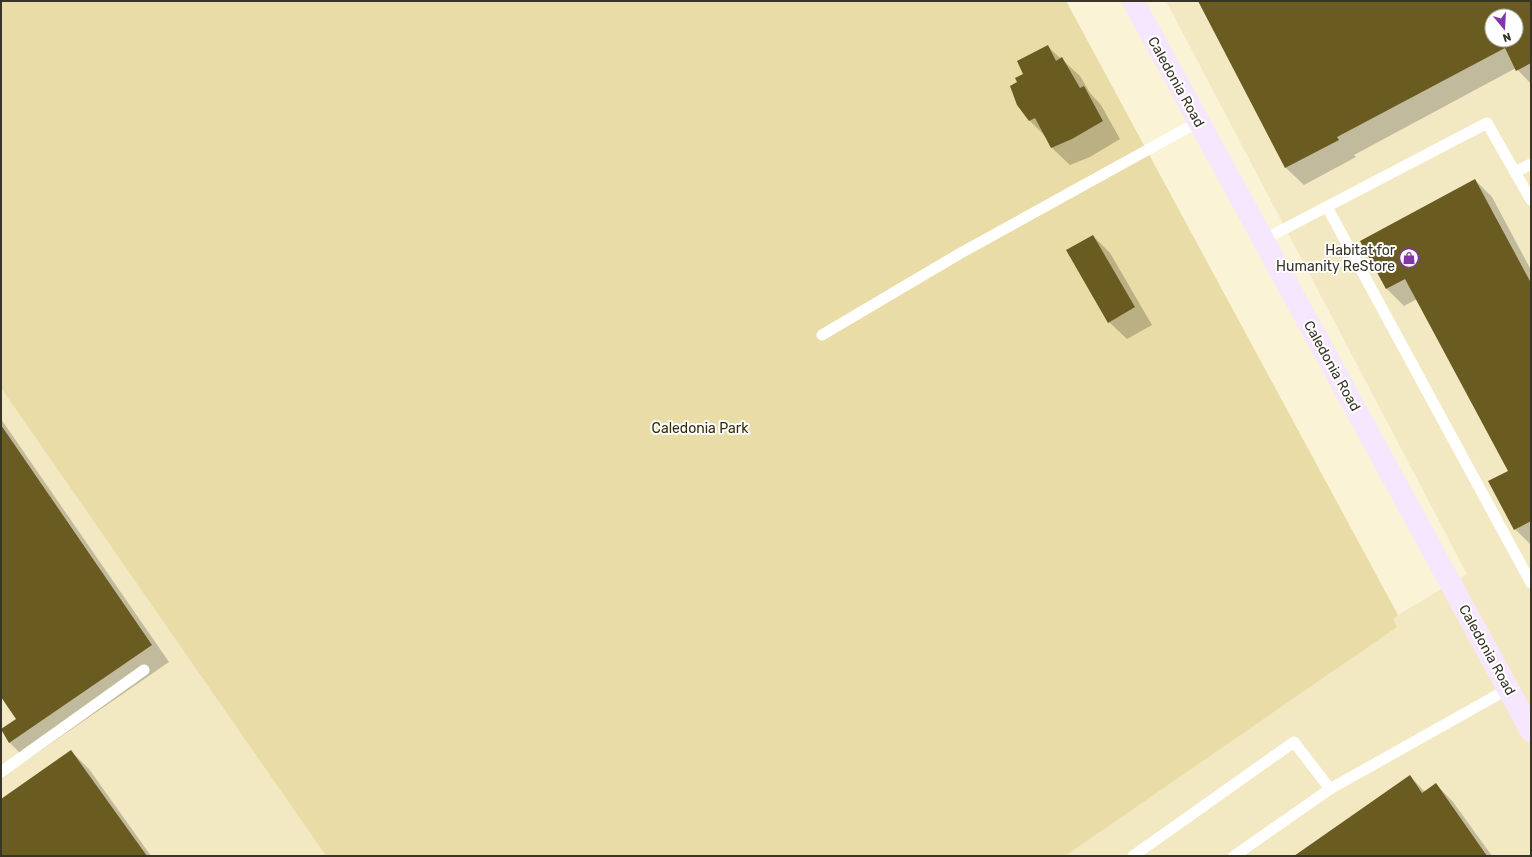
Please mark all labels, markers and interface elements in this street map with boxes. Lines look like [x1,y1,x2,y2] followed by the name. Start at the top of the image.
[1484,8,1524,48] north arrow
[1501,30,1513,44] text: N
[1144,34,1208,130] street label: Caledonia Road
[1276,242,1396,275] place label: Habitat for Humanity ReStore
[1398,247,1420,269] shop icon: Habitat for Humanity ReStore
[1300,318,1364,414] street label: Caledonia Road
[652,420,749,437] park label: Caledonia Park
[1455,602,1519,698] street label: Caledonia Road

